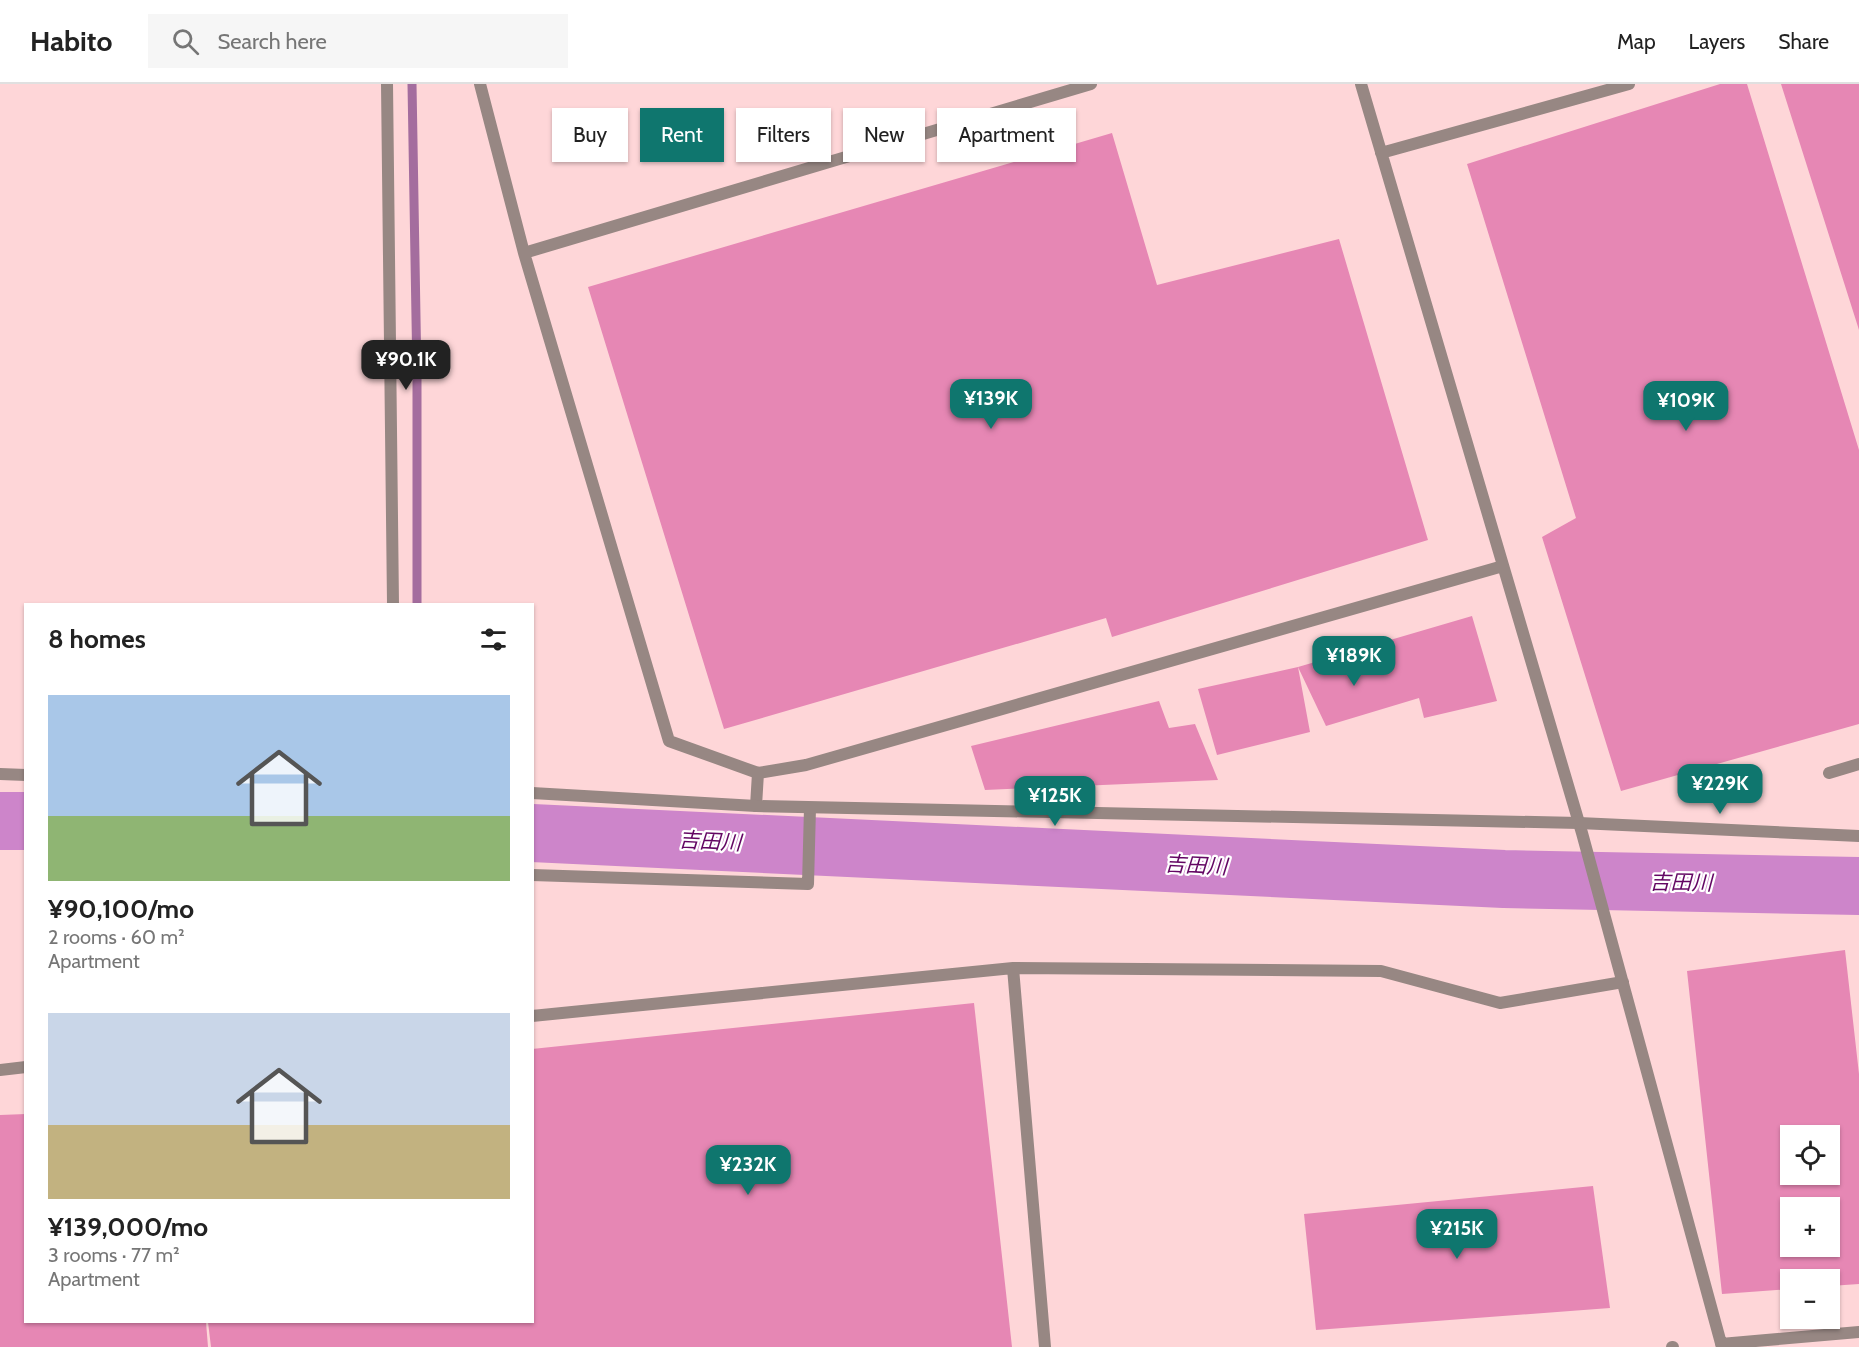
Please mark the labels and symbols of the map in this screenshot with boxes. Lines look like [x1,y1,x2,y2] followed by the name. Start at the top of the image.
[357,340,455,391] pin: ¥90.1K
[949,379,1033,430] pin: ¥139K
[1644,381,1728,432] pin: ¥109K
[1312,636,1396,687] pin: ¥189K
[1678,764,1762,815] pin: ¥229K
[1013,776,1097,827] pin: ¥125K
[678,827,744,855] water label: 吉田川
[1164,851,1230,879] water label: 吉田川
[1649,869,1715,895] water label: 吉田川
[706,1145,790,1196] pin: ¥232K
[1415,1209,1499,1260] pin: ¥215K

